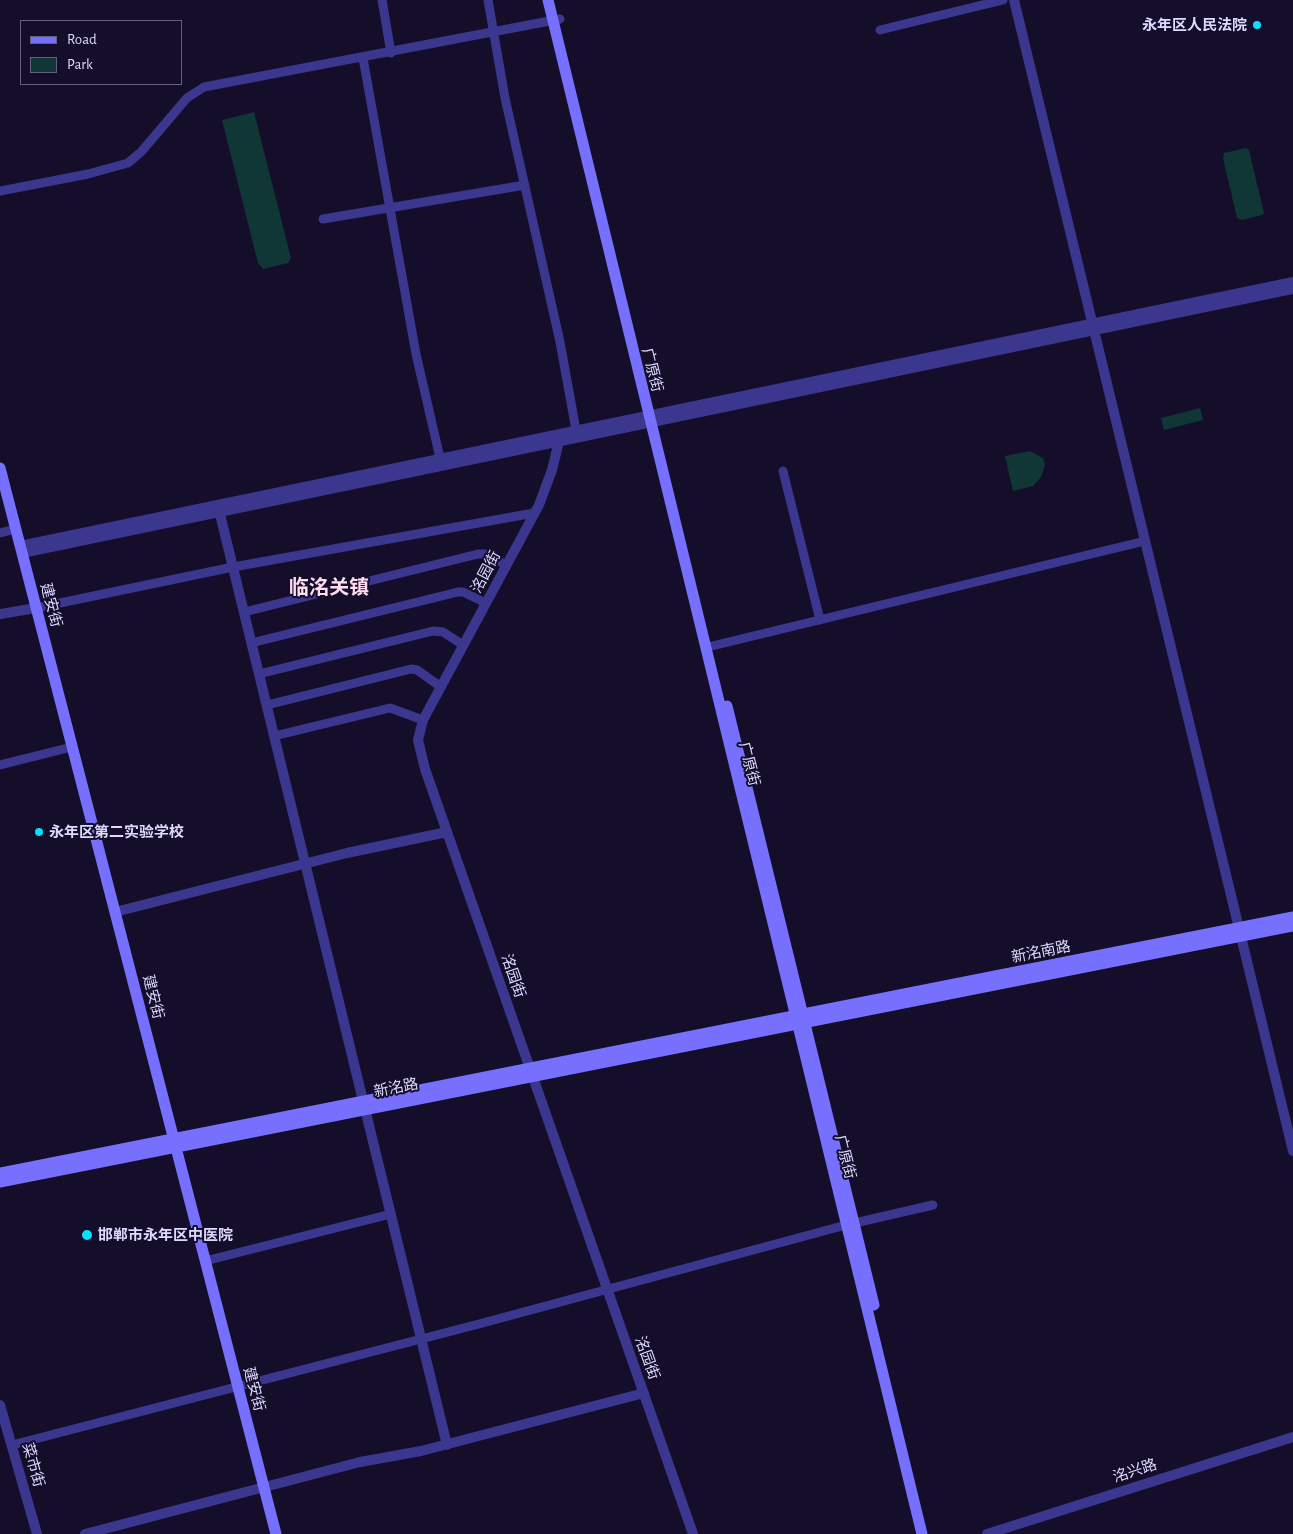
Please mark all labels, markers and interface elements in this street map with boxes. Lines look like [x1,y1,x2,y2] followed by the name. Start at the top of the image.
[1142,16,1247,34] place label: 永年区人民法院
[1251,19,1263,31] marker: 永年区人民法院
[20,20,182,85] legend
[67,32,97,47] text: Road
[67,57,93,72] text: Park
[638,346,666,394] street label: 广原街
[467,548,505,596] street label: 洺园街
[289,576,369,600] district label: 临洺关镇
[36,581,66,629] street label: 建安街
[735,740,763,788] street label: 广原街
[49,823,184,841] place label: 永年区第二实验学校
[33,826,45,838] marker: 永年区第二实验学校
[1010,937,1072,967] street label: 新洺南路
[497,952,529,1000] street label: 洺园街
[139,973,167,1021] street label: 建安街
[372,1075,420,1101] street label: 新洺路
[831,1133,859,1181] street label: 广原街
[98,1226,233,1244] place label: 邯郸市永年区中医院
[80,1228,94,1242] marker: 邯郸市永年区中医院
[631,1334,663,1382] street label: 洺园街
[239,1365,269,1413] street label: 建安街
[18,1441,48,1489] street label: 菜市街
[1111,1455,1159,1487] street label: 洺兴路

